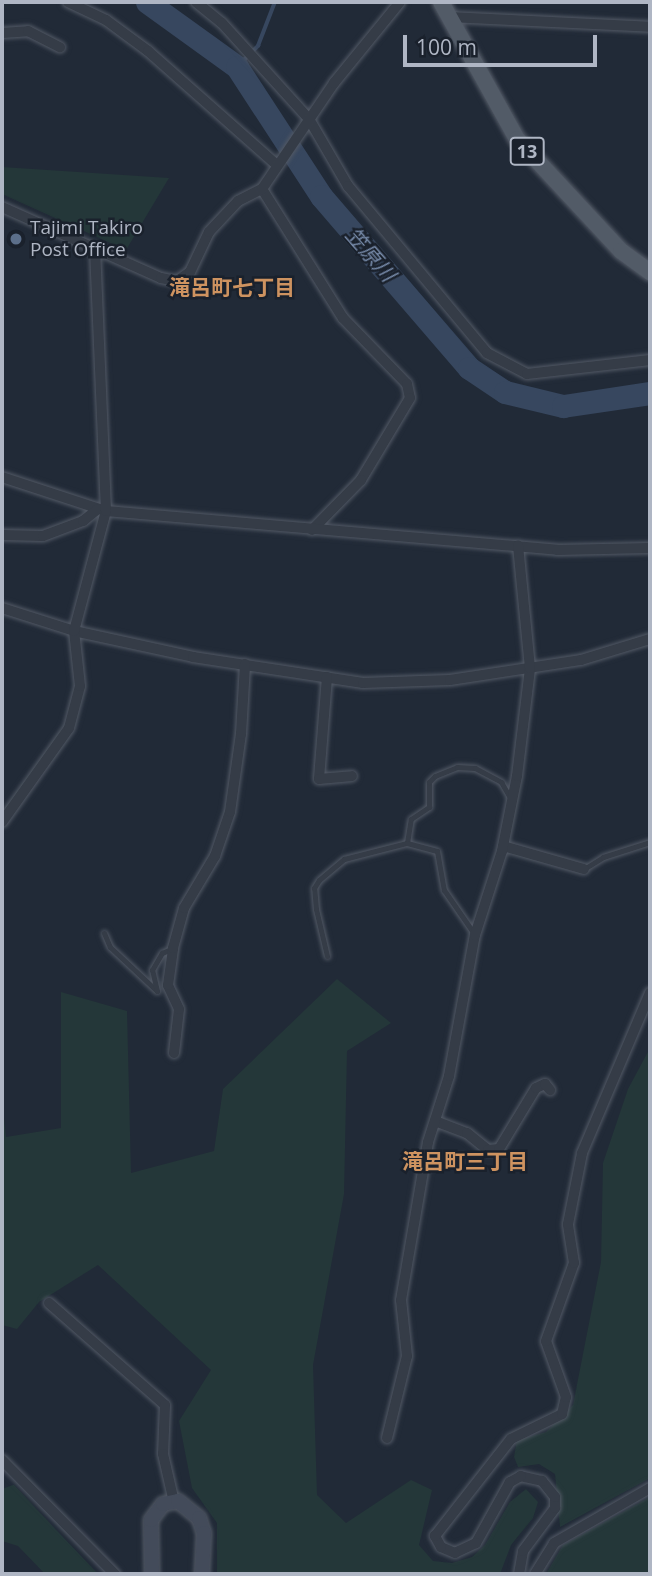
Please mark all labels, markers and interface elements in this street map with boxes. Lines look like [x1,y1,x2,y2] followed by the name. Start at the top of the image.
[407,21,601,65] scale bar
[416,33,477,61] text: 100 m
[510,136,544,166] road number: 13
[30,217,143,261] place label: Tajimi Takiro Post Office
[341,222,401,286] water label: 笠原川
[8,231,24,247] marker: Tajimi Takiro Post Office
[169,274,295,300] district label: 滝呂町七丁目
[402,1148,528,1174] district label: 滝呂町三丁目

